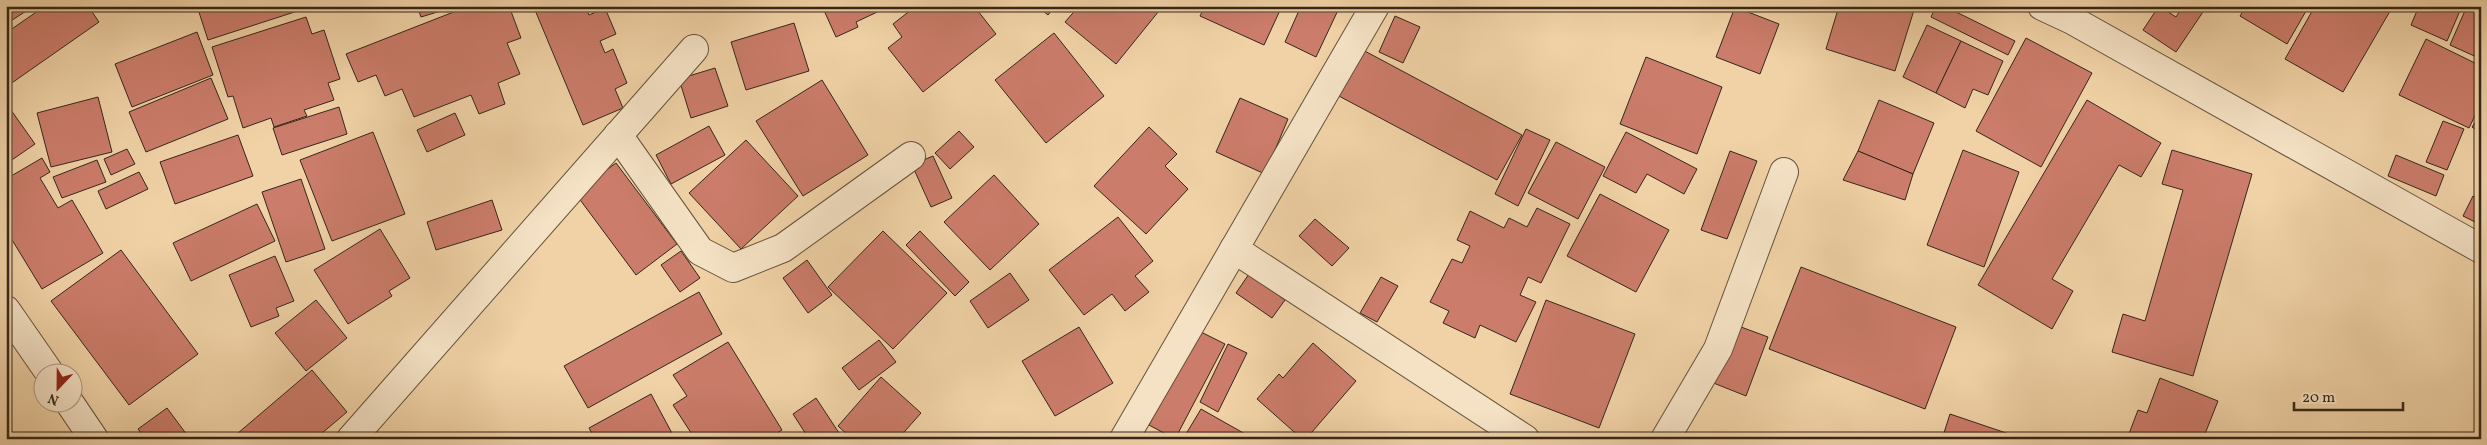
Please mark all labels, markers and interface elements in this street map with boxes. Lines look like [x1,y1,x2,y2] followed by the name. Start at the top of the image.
[32,362,82,412] north arrow
[2294,380,2403,412] scale bar
[45,388,62,409] text: N
[2302,388,2335,409] text: 20 m

